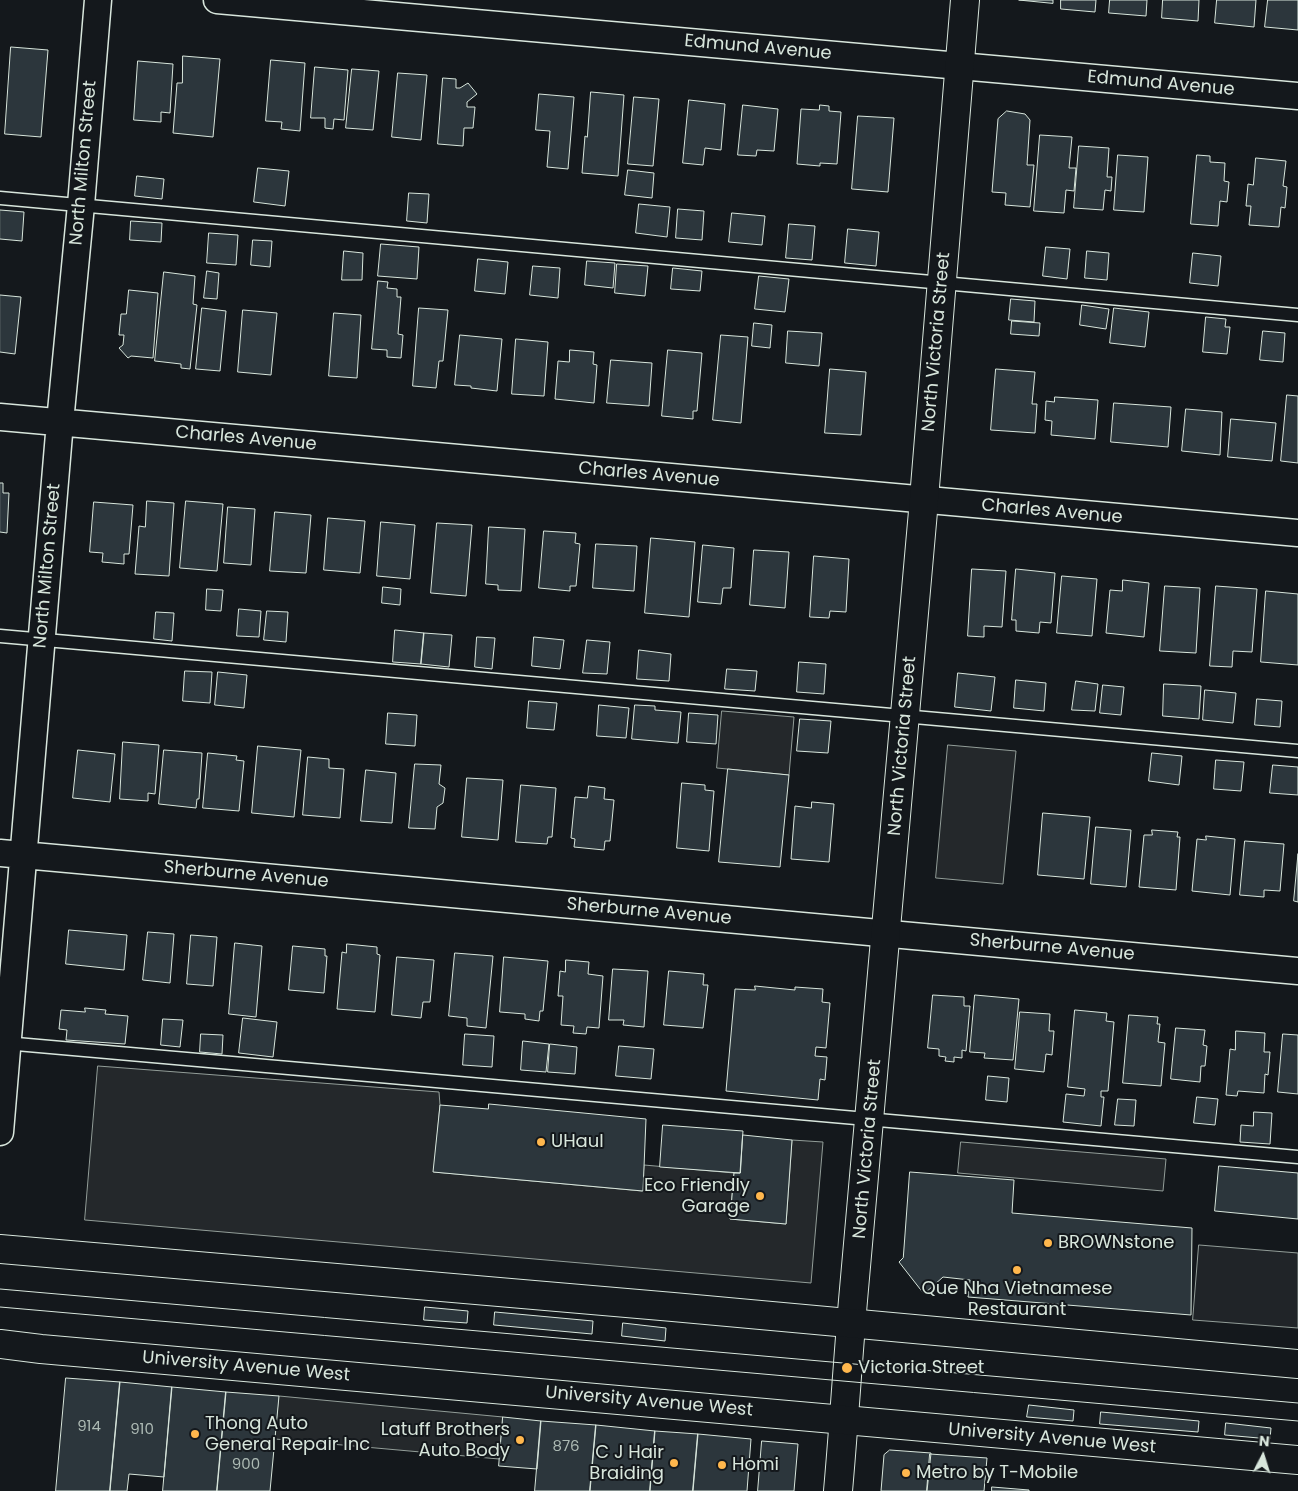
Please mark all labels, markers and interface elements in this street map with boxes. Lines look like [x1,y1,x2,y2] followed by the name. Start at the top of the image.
[684,31,832,65] street label: Edmund Avenue
[1087,67,1235,101] street label: Edmund Avenue
[66,80,102,246] street label: North Milton Street
[918,251,956,433] street label: North Victoria Street
[174,422,318,456] street label: Charles Avenue
[577,458,721,492] street label: Charles Avenue
[30,483,66,649] street label: North Milton Street
[980,495,1124,529] street label: Charles Avenue
[884,655,922,837] street label: North Victoria Street
[163,857,329,893] street label: Sherburne Avenue
[566,894,732,930] street label: Sherburne Avenue
[969,930,1135,966] street label: Sherburne Avenue
[849,1058,887,1240] street label: North Victoria Street
[551,1131,604,1153] place label: UHaul
[535,1136,547,1148] marker: UHaul
[644,1175,750,1218] place label: Eco Friendly Garage
[754,1190,766,1202] marker: Eco Friendly Garage
[1058,1232,1174,1254] place label: BROWNstone
[1042,1237,1054,1249] marker: BROWNstone
[1011,1264,1023,1276] marker: Que Nha Vietnamese Restaurant
[921,1278,1113,1320] place label: Que Nha Vietnamese Restaurant
[141,1347,351,1387] street label: University Avenue West
[858,1357,984,1379] place label: Victoria Street
[840,1361,854,1375] marker: Victoria Street
[544,1382,754,1422] street label: University Avenue West
[205,1413,370,1456] place label: Thong Auto General Repair Inc
[77,1418,101,1436] house number: 914
[381,1419,510,1462] place label: Latuff Brothers Auto Body
[947,1419,1157,1459] street label: University Avenue West
[130,1421,154,1439] house number: 910
[189,1428,201,1440] marker: Thong Auto General Repair Inc
[1238,1431,1288,1481] north arrow
[1258,1431,1270,1451] text: N
[514,1434,526,1446] marker: Latuff Brothers Auto Body
[552,1438,580,1456] house number: 876
[589,1442,664,1485] place label: C J Hair Braiding
[732,1454,779,1476] place label: Homi
[232,1456,260,1474] house number: 900
[668,1457,680,1469] marker: C J Hair Braiding
[716,1459,728,1471] marker: Homi
[916,1462,1078,1484] place label: Metro by T-Mobile
[900,1467,912,1479] marker: Metro by T-Mobile

